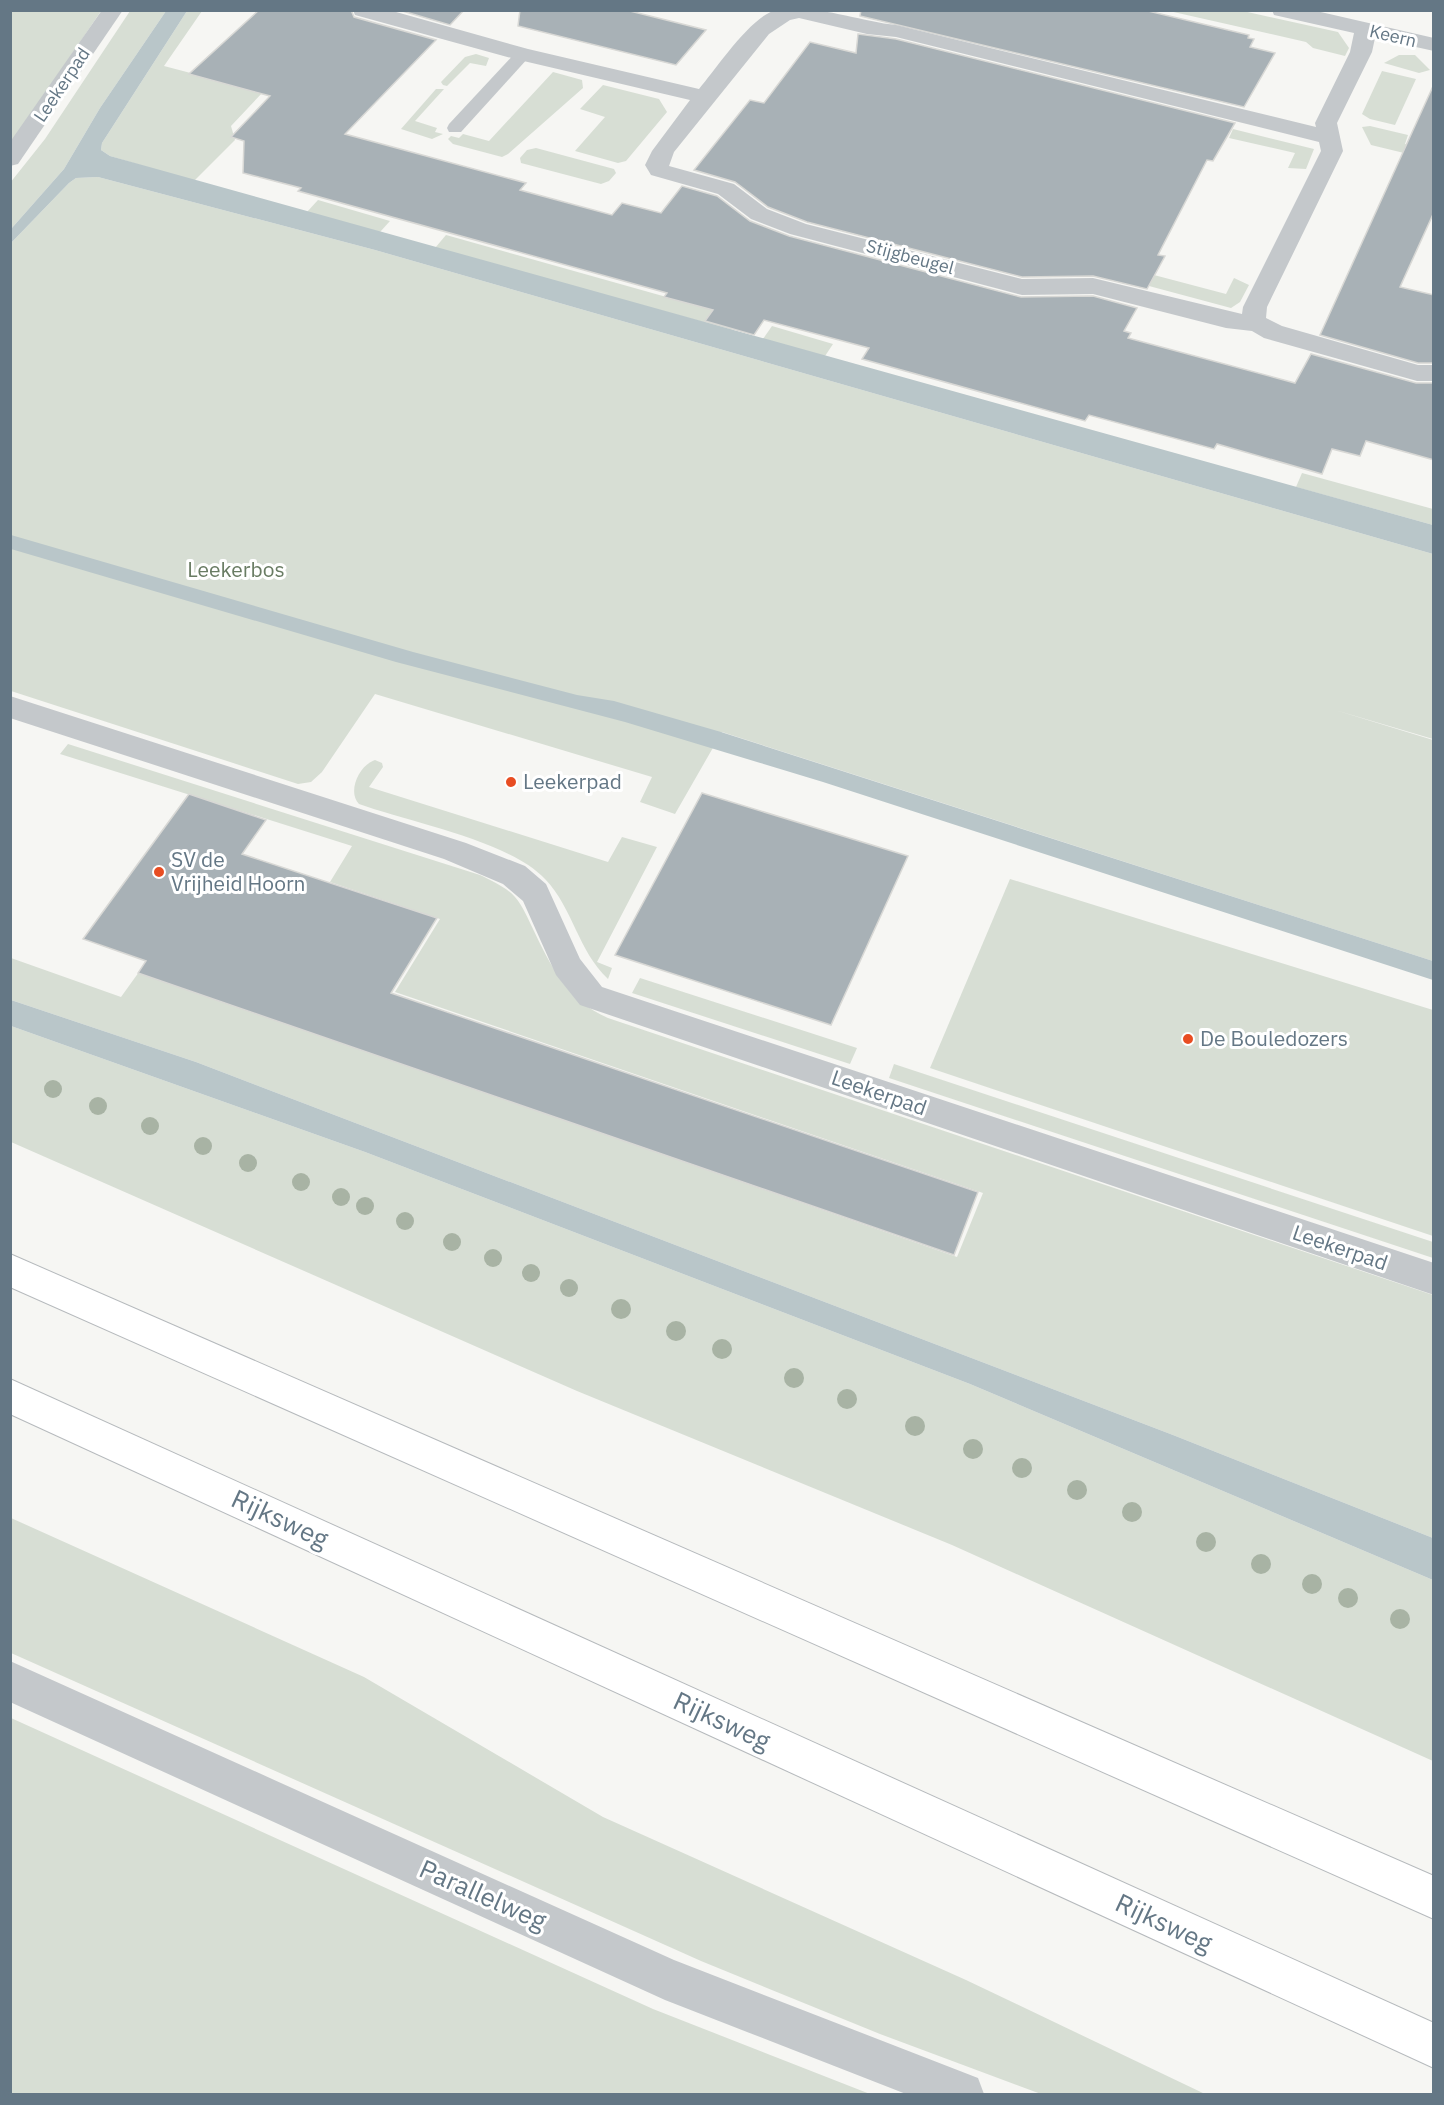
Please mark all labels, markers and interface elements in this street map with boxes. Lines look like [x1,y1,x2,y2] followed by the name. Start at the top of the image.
[1367,19,1419,52] street label: Keern
[28,43,95,126] street label: Leekerpad
[864,234,957,279] street label: Stijgbeugel
[187,555,285,583] park label: Leekerbos
[523,767,622,795] place label: Leekerpad
[504,775,518,789] marker: Leekerpad
[171,845,306,897] place label: SV de Vrijheid Hoorn
[152,865,166,879] marker: SV de Vrijheid Hoorn
[1200,1024,1348,1052] place label: De Bouledozers
[1181,1032,1195,1046] marker: De Bouledozers
[828,1063,931,1121] street label: Leekerpad
[1289,1218,1392,1276] street label: Leekerpad
[226,1481,335,1555] street label: Rijksweg
[668,1683,777,1757] street label: Rijksweg
[414,1851,553,1937] street label: Parallelweg
[1110,1885,1219,1959] street label: Rijksweg

